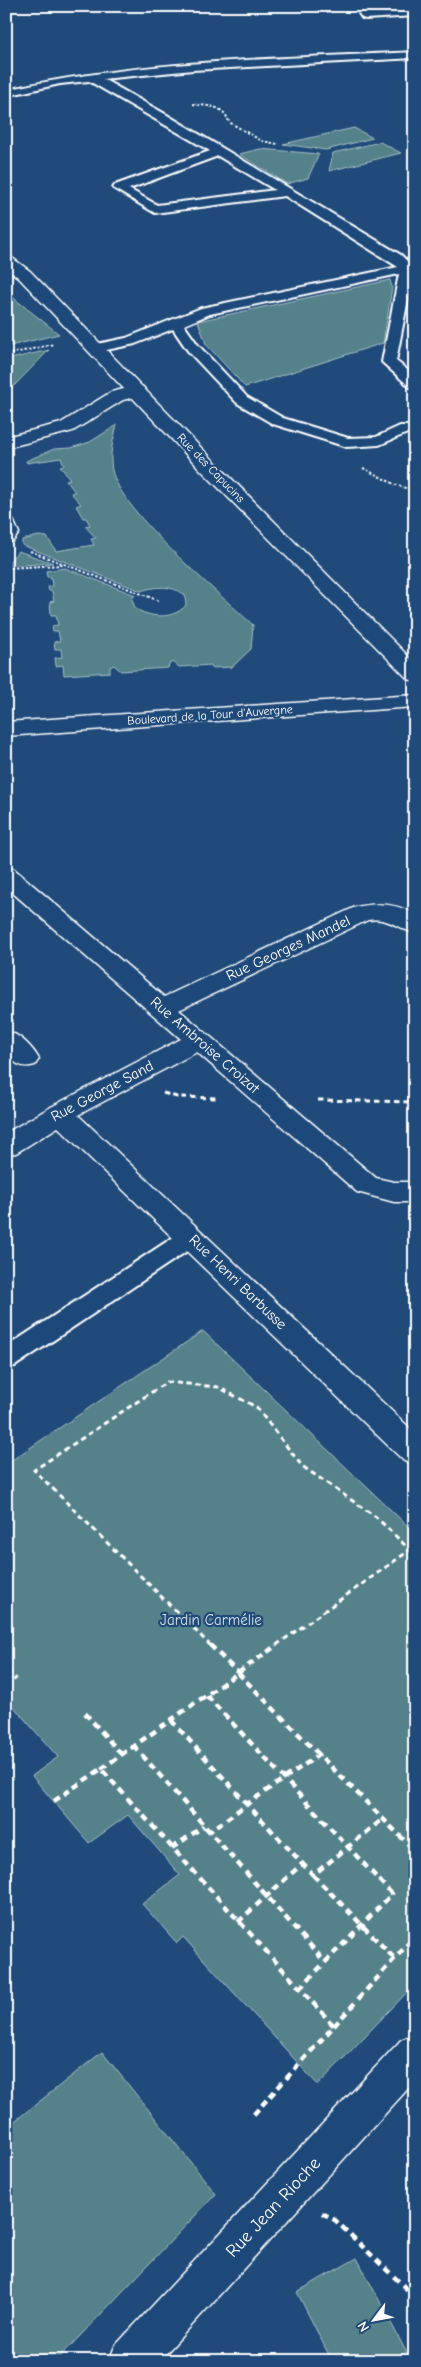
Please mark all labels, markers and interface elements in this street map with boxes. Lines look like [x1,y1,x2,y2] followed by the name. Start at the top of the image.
[174,430,248,506] street label: Rue des Capucins
[127,702,293,728] street label: Boulevard de la Tour d'Auvergne
[223,911,353,985] street label: Rue Georges Mandel
[147,993,264,1098] street label: Rue Ambroise Croizat
[48,1056,156,1126] street label: Rue George Sand
[185,1231,291,1334] street label: Rue Henri Barbusse
[160,1611,262,1629] park label: Jardin Carmélie
[222,2153,325,2262] street label: Rue Jean Rioche
[348,2294,398,2344] north arrow
[354,2318,373,2335] text: N

